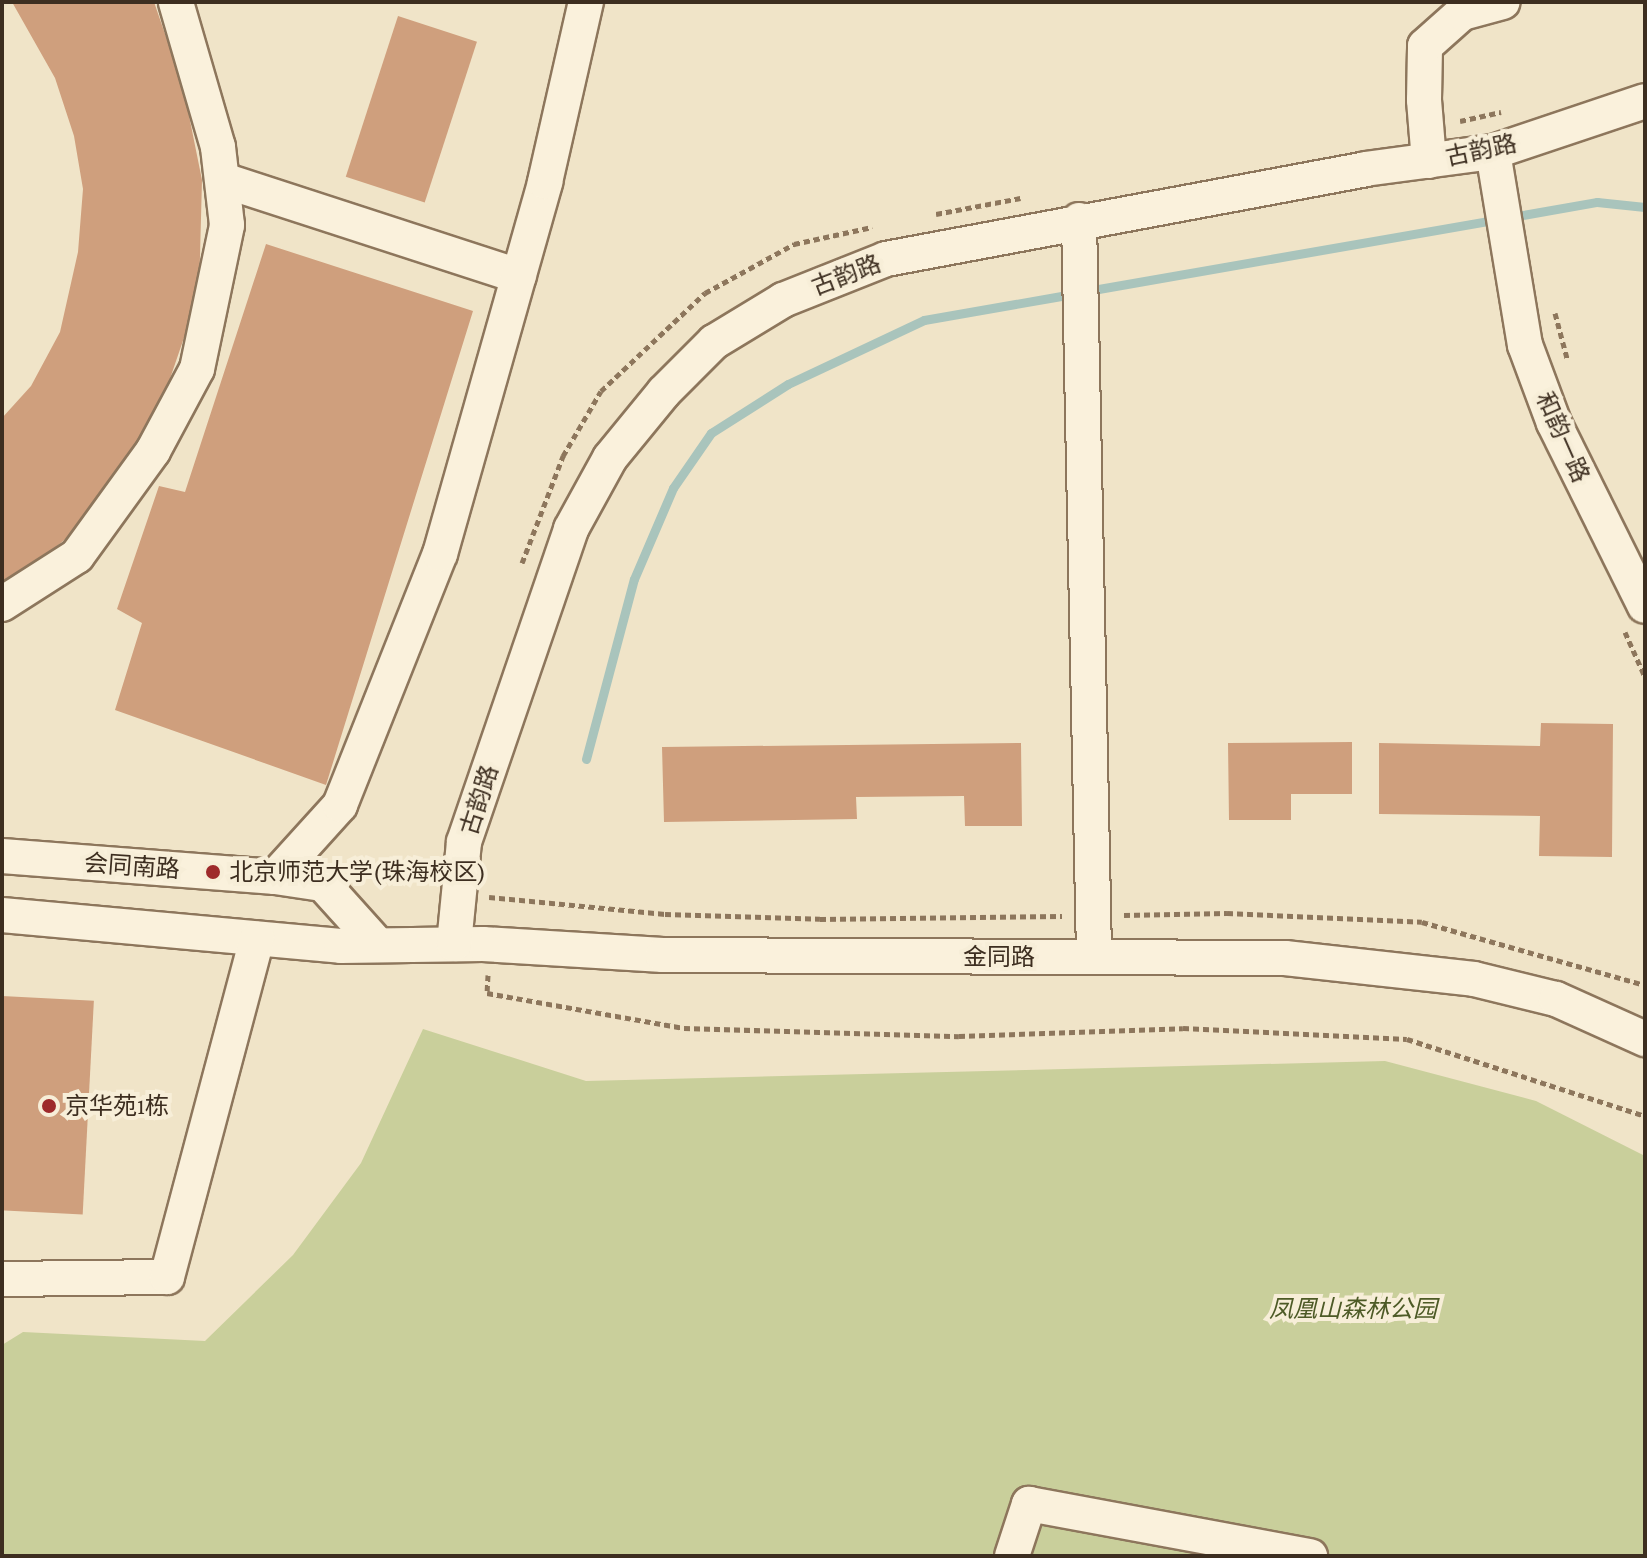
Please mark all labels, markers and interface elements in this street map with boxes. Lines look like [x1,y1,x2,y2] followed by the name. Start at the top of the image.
[1443,128,1519,172] street label: 古韵路
[807,249,885,301] street label: 古韵路
[1530,387,1596,487] street label: 和韵一路
[454,761,504,839] street label: 古韵路
[83,848,181,884] street label: 会同南路
[229,858,486,886] place label: 北京师范大学(珠海校区)
[204,863,222,881] marker: 北京师范大学(珠海校区)
[963,943,1035,971] street label: 金同路
[65,1092,169,1120] place label: 京华苑1栋
[40,1097,58,1115] marker: 京华苑1栋
[1269,1295,1437,1323] park label: 凤凰山森林公园

